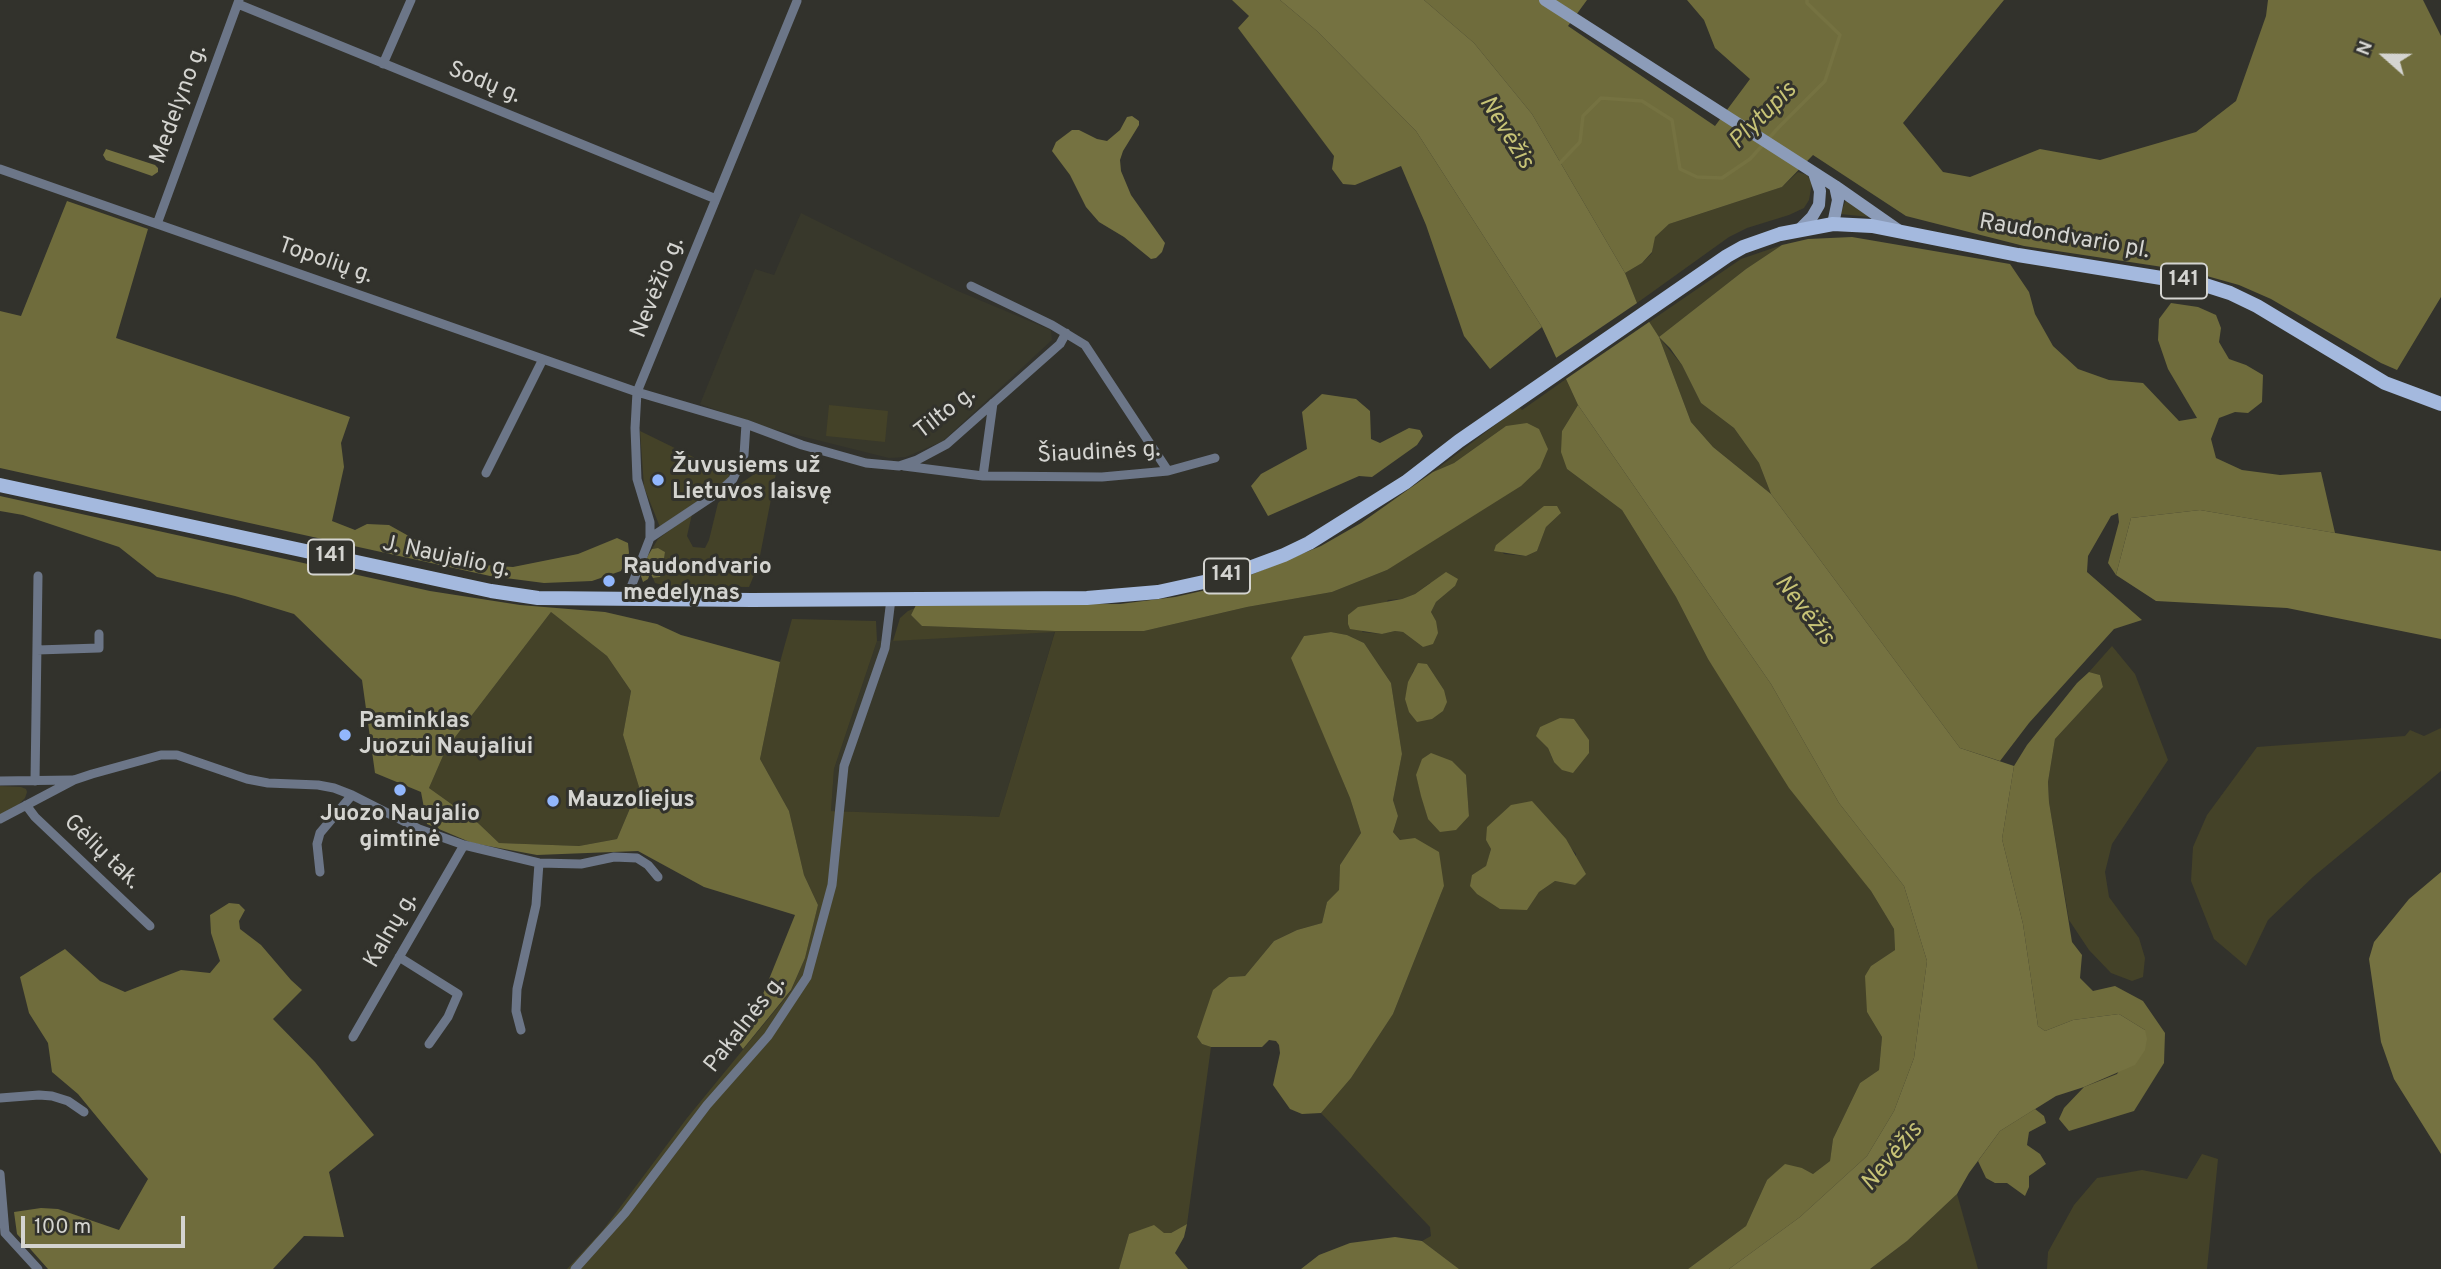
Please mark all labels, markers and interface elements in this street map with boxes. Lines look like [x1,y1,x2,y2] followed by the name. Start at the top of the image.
[2350,21,2420,91] north arrow
[2352,38,2379,59] text: N
[146,42,214,168] street label: Medelyno g.
[444,57,524,111] street label: Sodų g.
[1724,77,1804,157] water label: Plytupis
[1471,91,1539,175] water label: Nevėžis
[1977,209,2151,267] street label: Raudondvario pl.
[274,233,376,291] street label: Topolių g.
[626,234,692,342] street label: Nevėžio g.
[2161,264,2207,298] road number: 141
[910,382,982,446] street label: Tilto g.
[1037,437,1161,471] street label: Šiaudinės g.
[672,453,832,507] place label: Žuvusiems už Lietuvos laisvę
[650,472,666,488] marker: Žuvusiems už Lietuvos laisvę
[380,531,512,585] street label: J. Naujalio g.
[308,540,354,574] road number: 141
[623,554,772,608] place label: Raudondvario medelynas
[1204,558,1250,594] road number: 141
[1767,570,1839,652] water label: Nevėžis
[601,573,617,589] marker: Raudondvario medelynas
[359,708,533,762] place label: Paminklas Juozui Naujaliui
[337,727,353,743] marker: Paminklas Juozui Naujaliui
[392,782,408,798] marker: Juozo Naujalio gimtinė
[567,787,695,815] place label: Mauzoliejus
[545,793,561,809] marker: Mauzoliejus
[320,801,480,855] place label: Juozo Naujalio gimtinė
[57,810,145,896] street label: Gėlių tak.
[359,888,425,974] street label: Kalnų g.
[700,971,792,1079] street label: Pakalnės g.
[1856,1118,1930,1198] water label: Nevėžis
[24,1202,189,1246] scale bar
[34,1214,91,1241] text: 100 m

